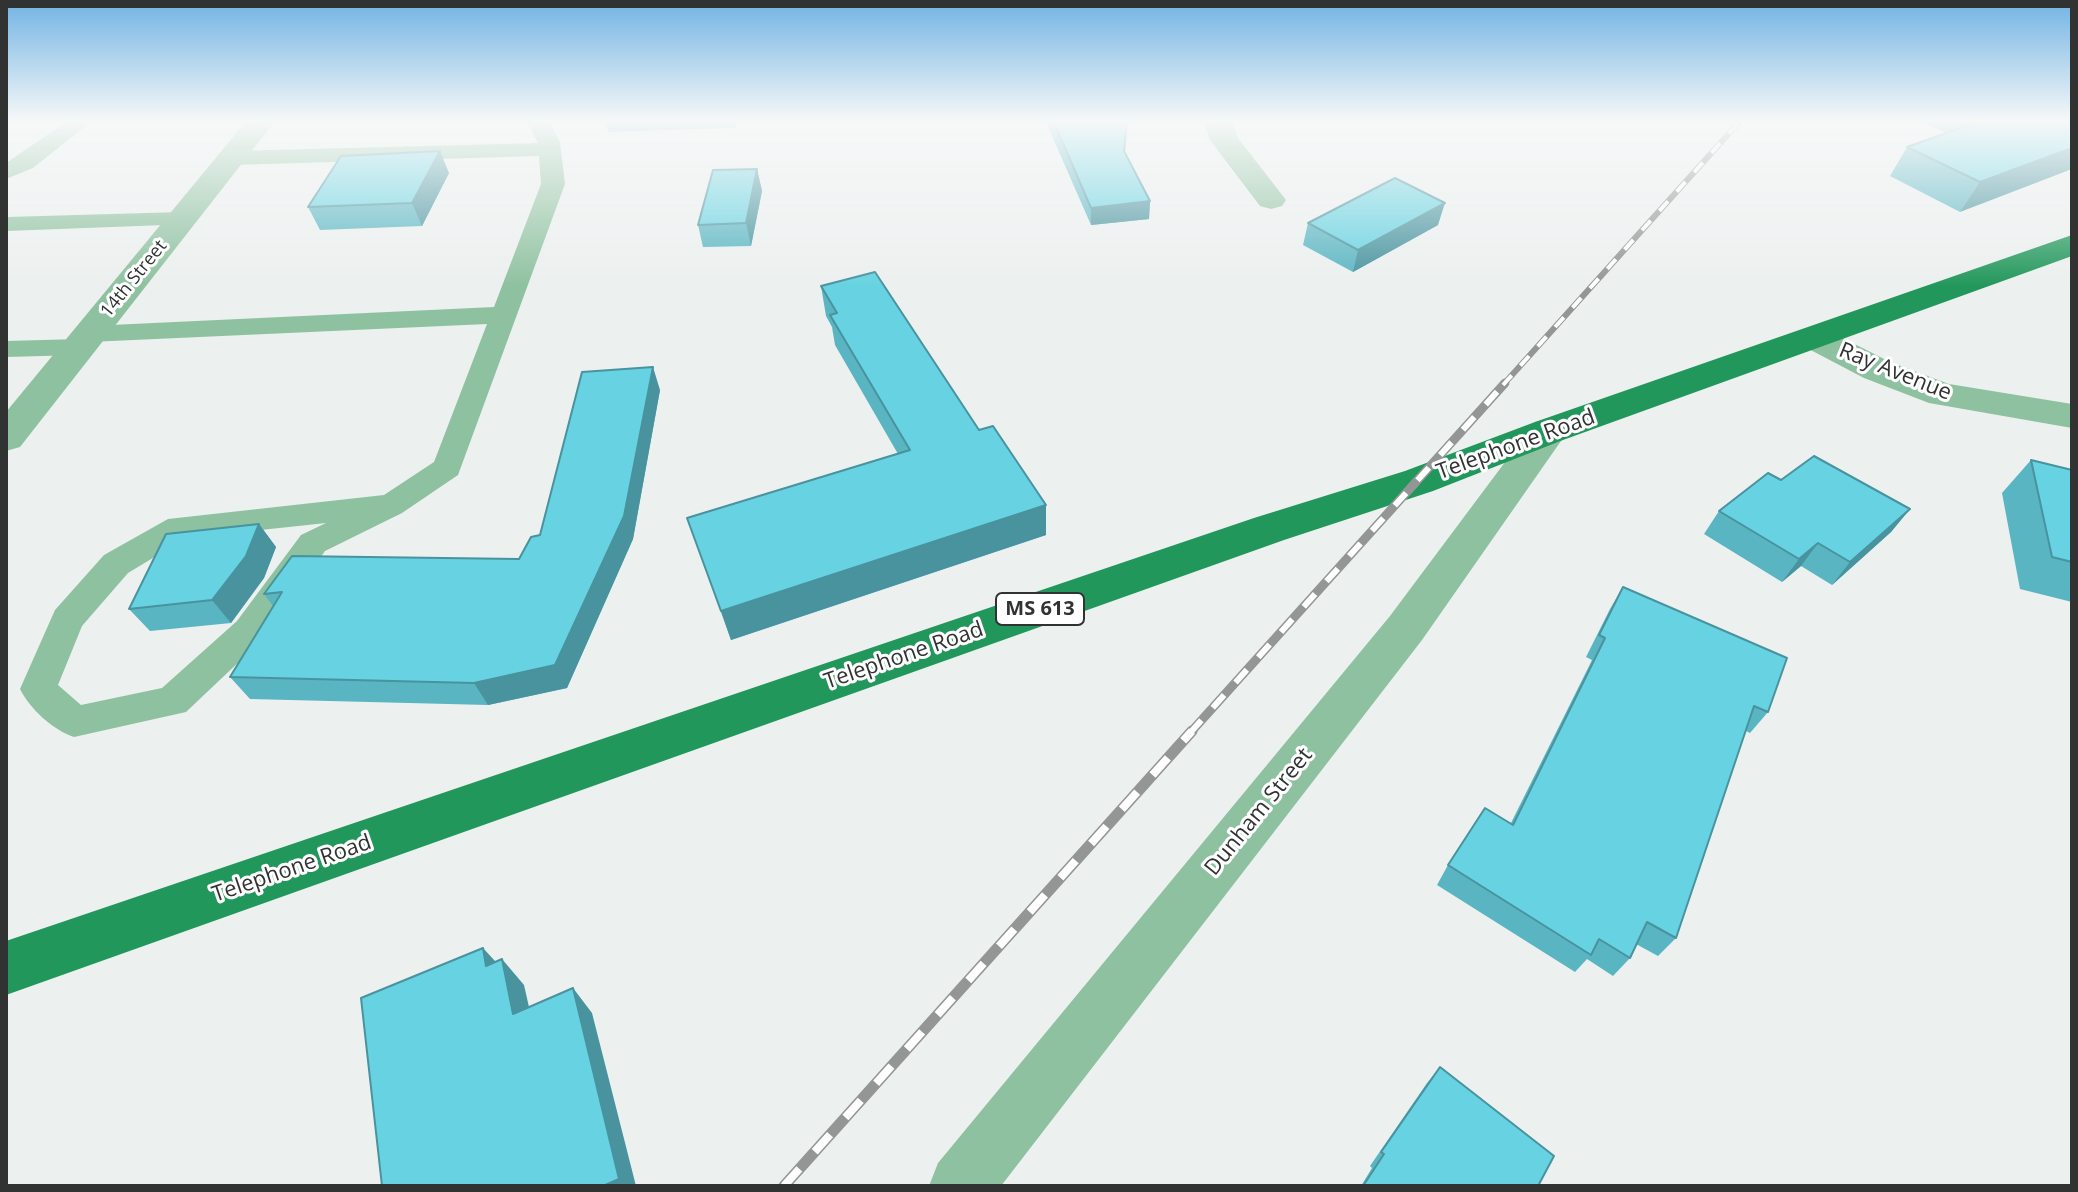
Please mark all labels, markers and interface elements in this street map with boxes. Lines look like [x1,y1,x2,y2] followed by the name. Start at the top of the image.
[96,236,172,322] street label: 14th Street
[1835,337,1955,407] street label: Ray Avenue
[1433,404,1599,486] street label: Telephone Road
[996,593,1084,625] road number: MS 613
[821,616,987,696] street label: Telephone Road
[1200,743,1318,881] street label: Dunham Street
[209,829,375,909] street label: Telephone Road

